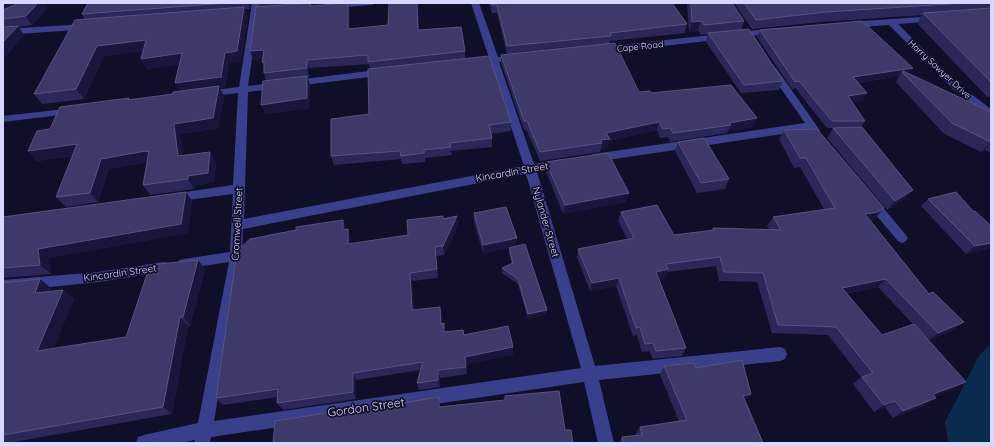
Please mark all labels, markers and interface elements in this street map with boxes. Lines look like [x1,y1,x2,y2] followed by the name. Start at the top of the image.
[906,37,974,101] street label: Harry Sawyer Drive
[616,38,664,54] street label: Cape Road
[475,159,550,185] street label: Kincardin Street
[530,185,562,259] street label: Nylander Street
[229,187,245,261] street label: Cromwell Street
[83,261,158,285] street label: Kincardin Street
[327,394,405,420] street label: Gordon Street

